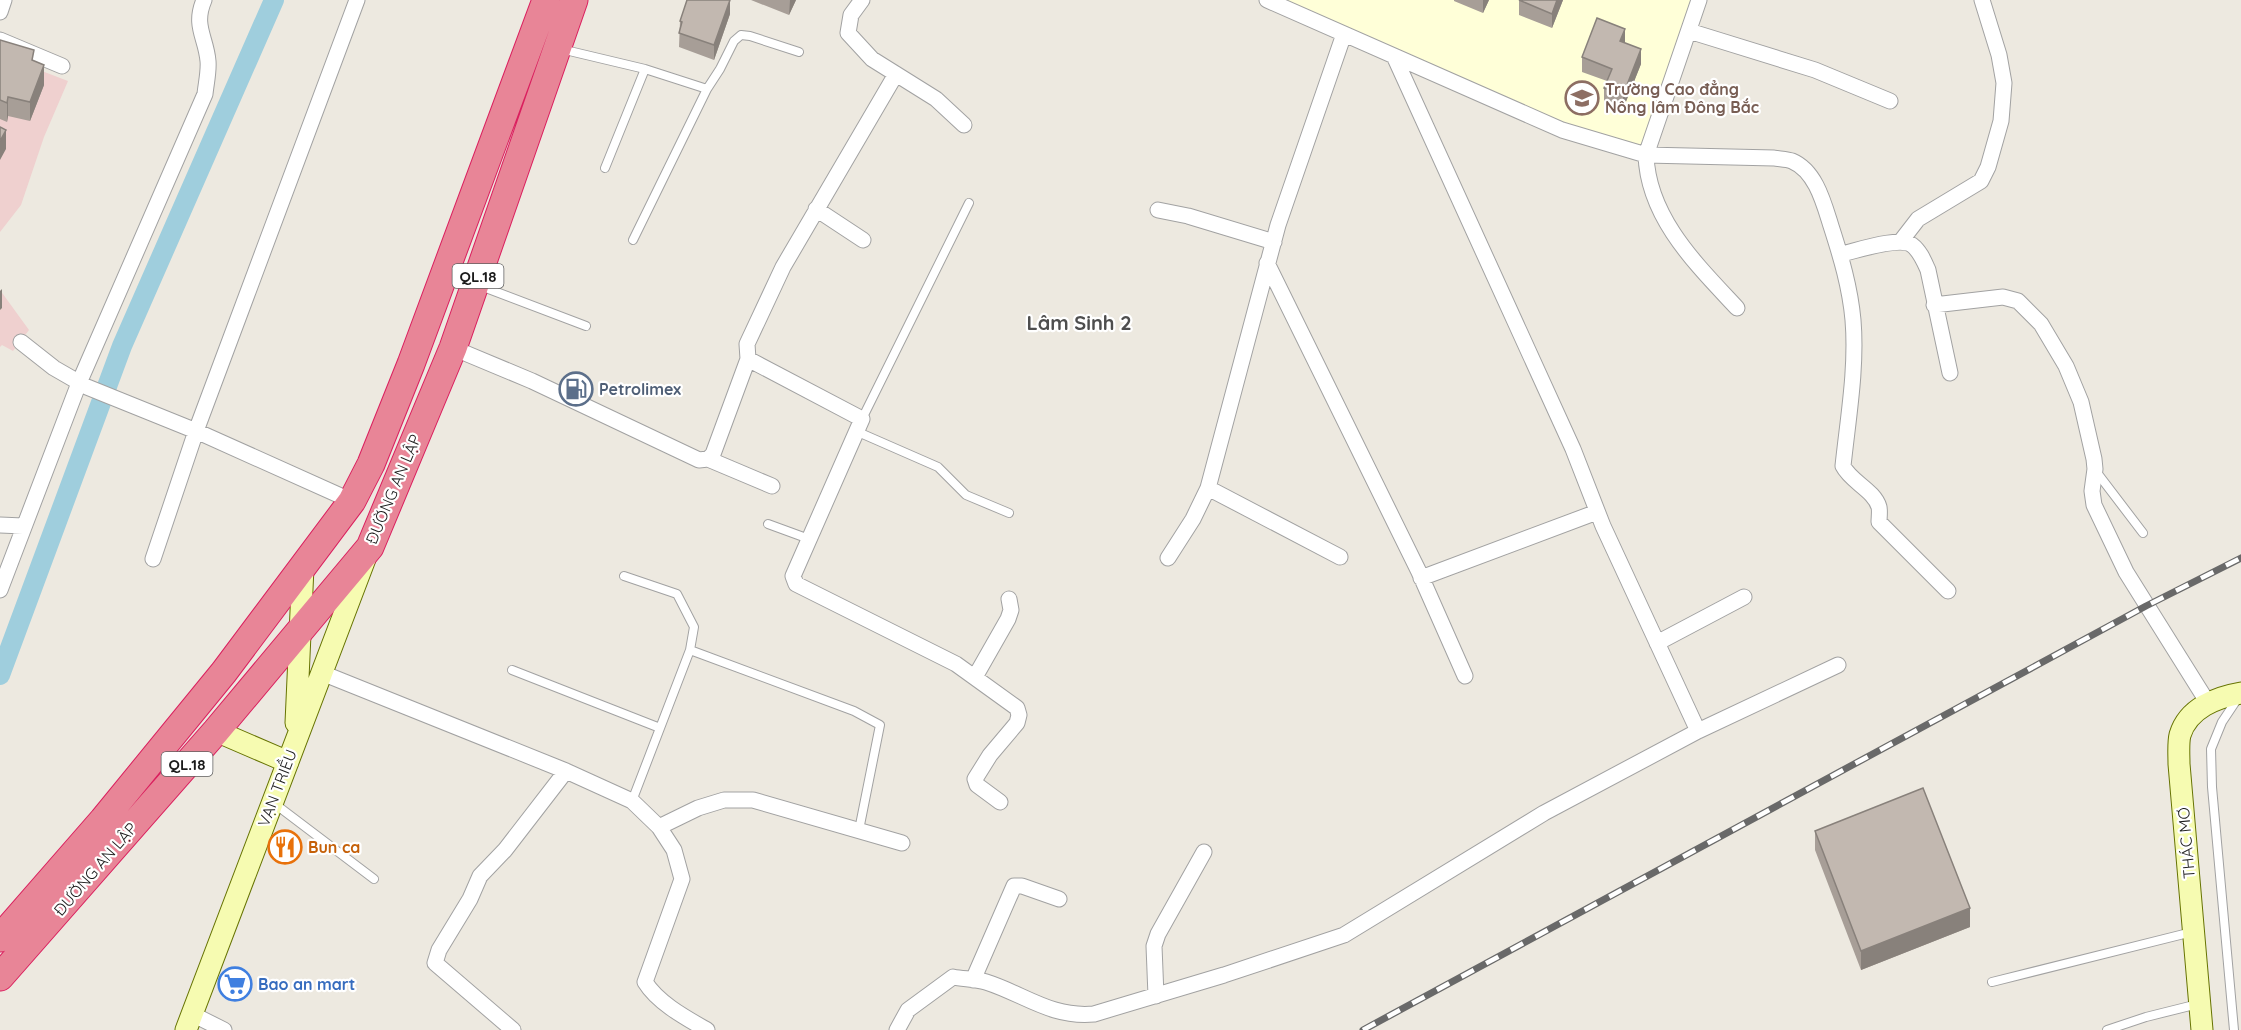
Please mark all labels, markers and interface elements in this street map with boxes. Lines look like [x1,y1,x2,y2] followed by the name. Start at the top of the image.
[1605,79,1759,117] place label: Trường Cao đẳng Nông lâm Đông Bắc
[1564,80,1600,116] school or university icon: Trường Cao đẳng Nông lâm Đông Bắc
[452,264,504,288] road number: QL.18
[1026,310,1132,335] district label: Lâm Sinh 2
[558,371,594,407] fuel station icon: Petrolimex
[599,379,681,399] place label: Petrolimex
[361,431,425,547] street label: ĐƯỜNG AN LẬP
[252,746,301,830] street label: VẠN TRIỀU
[162,752,213,776] road number: QL.18
[2173,806,2199,880] street label: THÁC MƠ
[49,818,141,920] street label: ĐƯỜNG AN LẬP
[267,829,303,865] restaurant icon: Bun ca
[308,837,360,857] place label: Bun ca
[217,966,253,1002] supermarket icon: Bao an mart
[258,974,355,994] place label: Bao an mart

